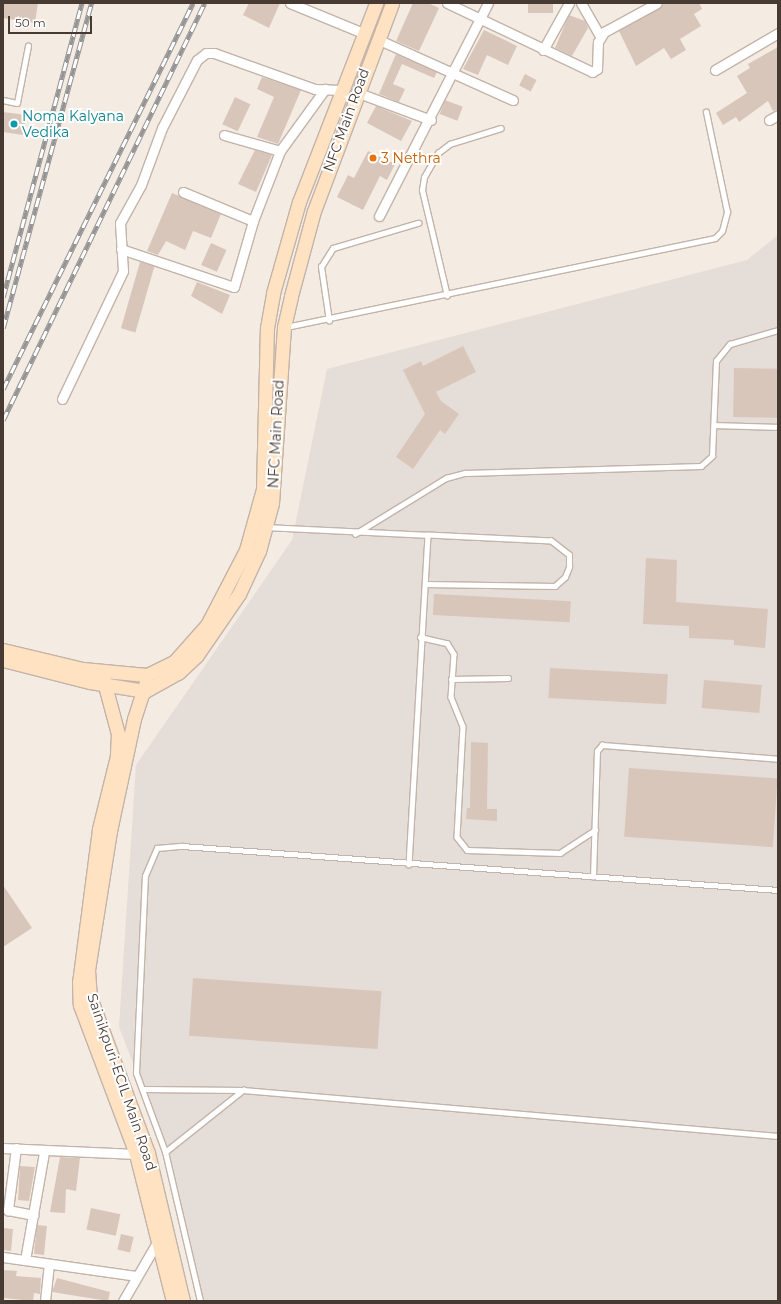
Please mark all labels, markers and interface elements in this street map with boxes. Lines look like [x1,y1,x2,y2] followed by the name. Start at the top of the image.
[10,8,94,34] scale bar
[15,15,46,30] text: 50 m
[319,66,373,174] street label: NFC Main Road
[22,108,124,140] place label: Noma Kalyana Vedika
[9,119,19,129] marker: Noma Kalyana Vedika
[381,150,441,166] place label: 3 Nethra
[368,153,378,163] marker: 3 Nethra
[265,379,287,489] street label: NFC Main Road
[84,991,160,1173] street label: Sainikpuri-ECIL Main Road

